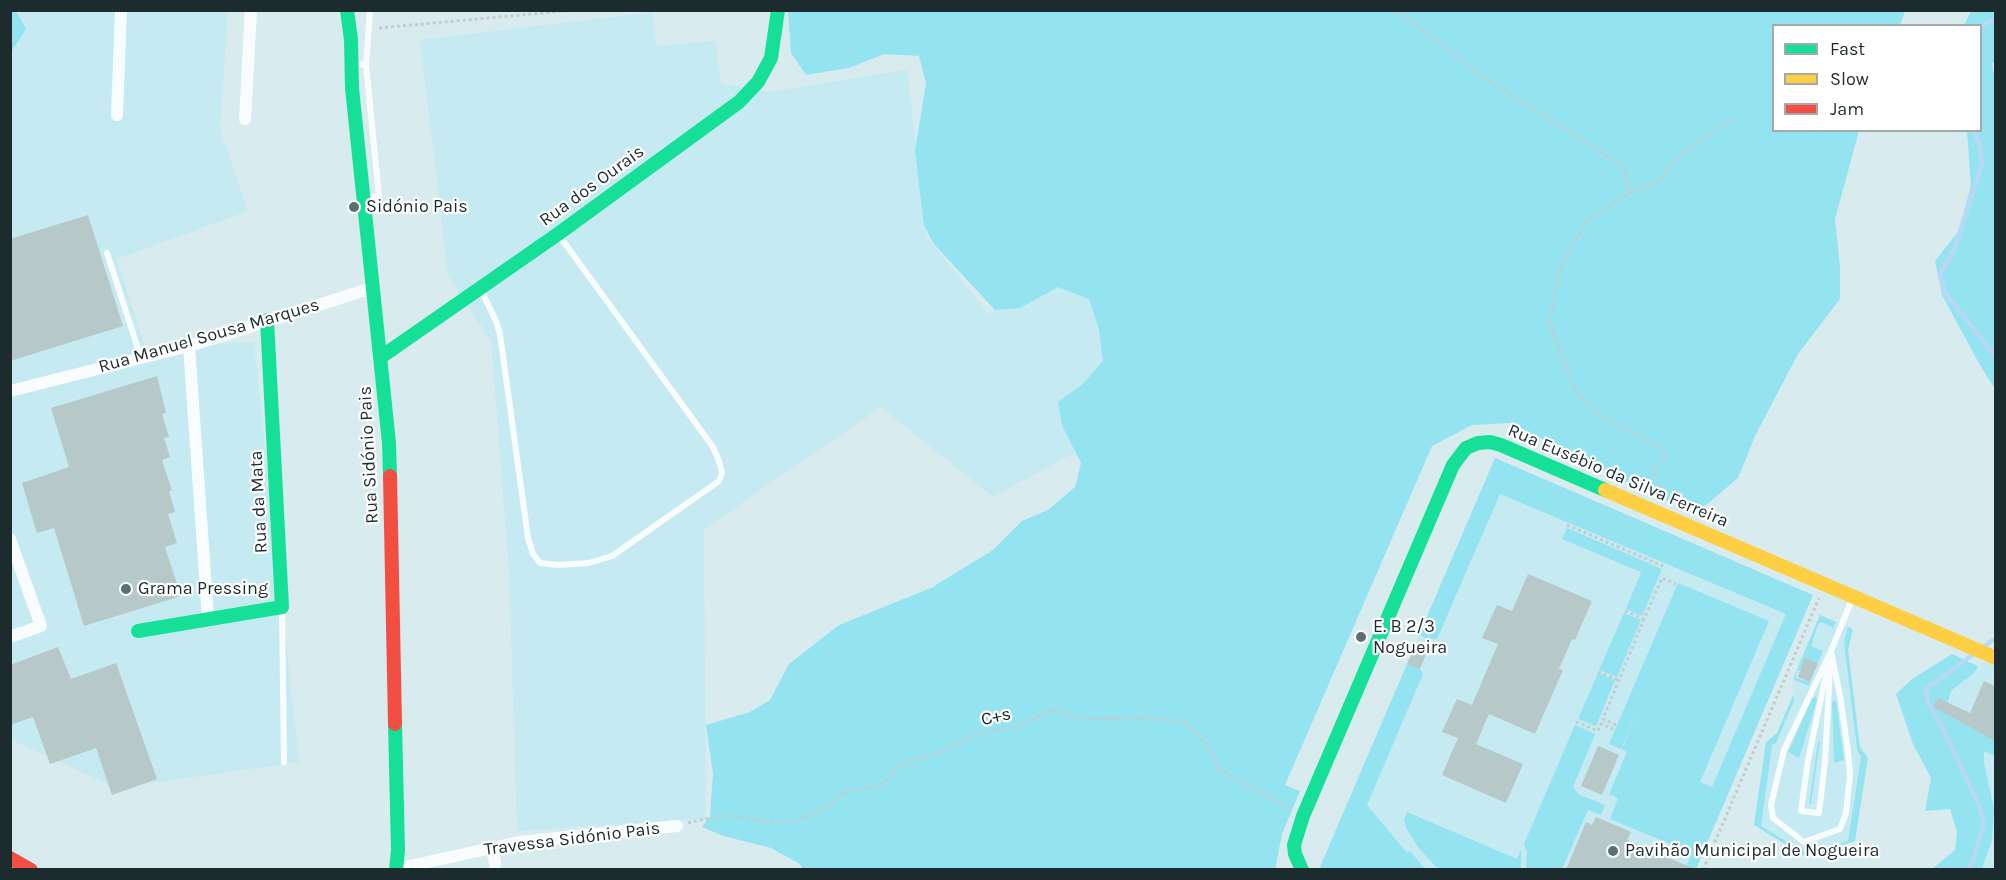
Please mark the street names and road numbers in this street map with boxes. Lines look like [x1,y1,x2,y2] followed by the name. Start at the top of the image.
[535,141,649,231] street label: Rua dos Ourais
[96,294,322,378] street label: Rua Manuel Sousa Marques
[355,386,383,524] street label: Rua Sidónio Pais
[1504,420,1732,532] street label: Rua Eusébio da Silva Ferreira
[246,450,272,554] street label: Rua da Mata
[979,703,1013,731] street label: C+s
[483,817,661,861] street label: Travessa Sidónio Pais

